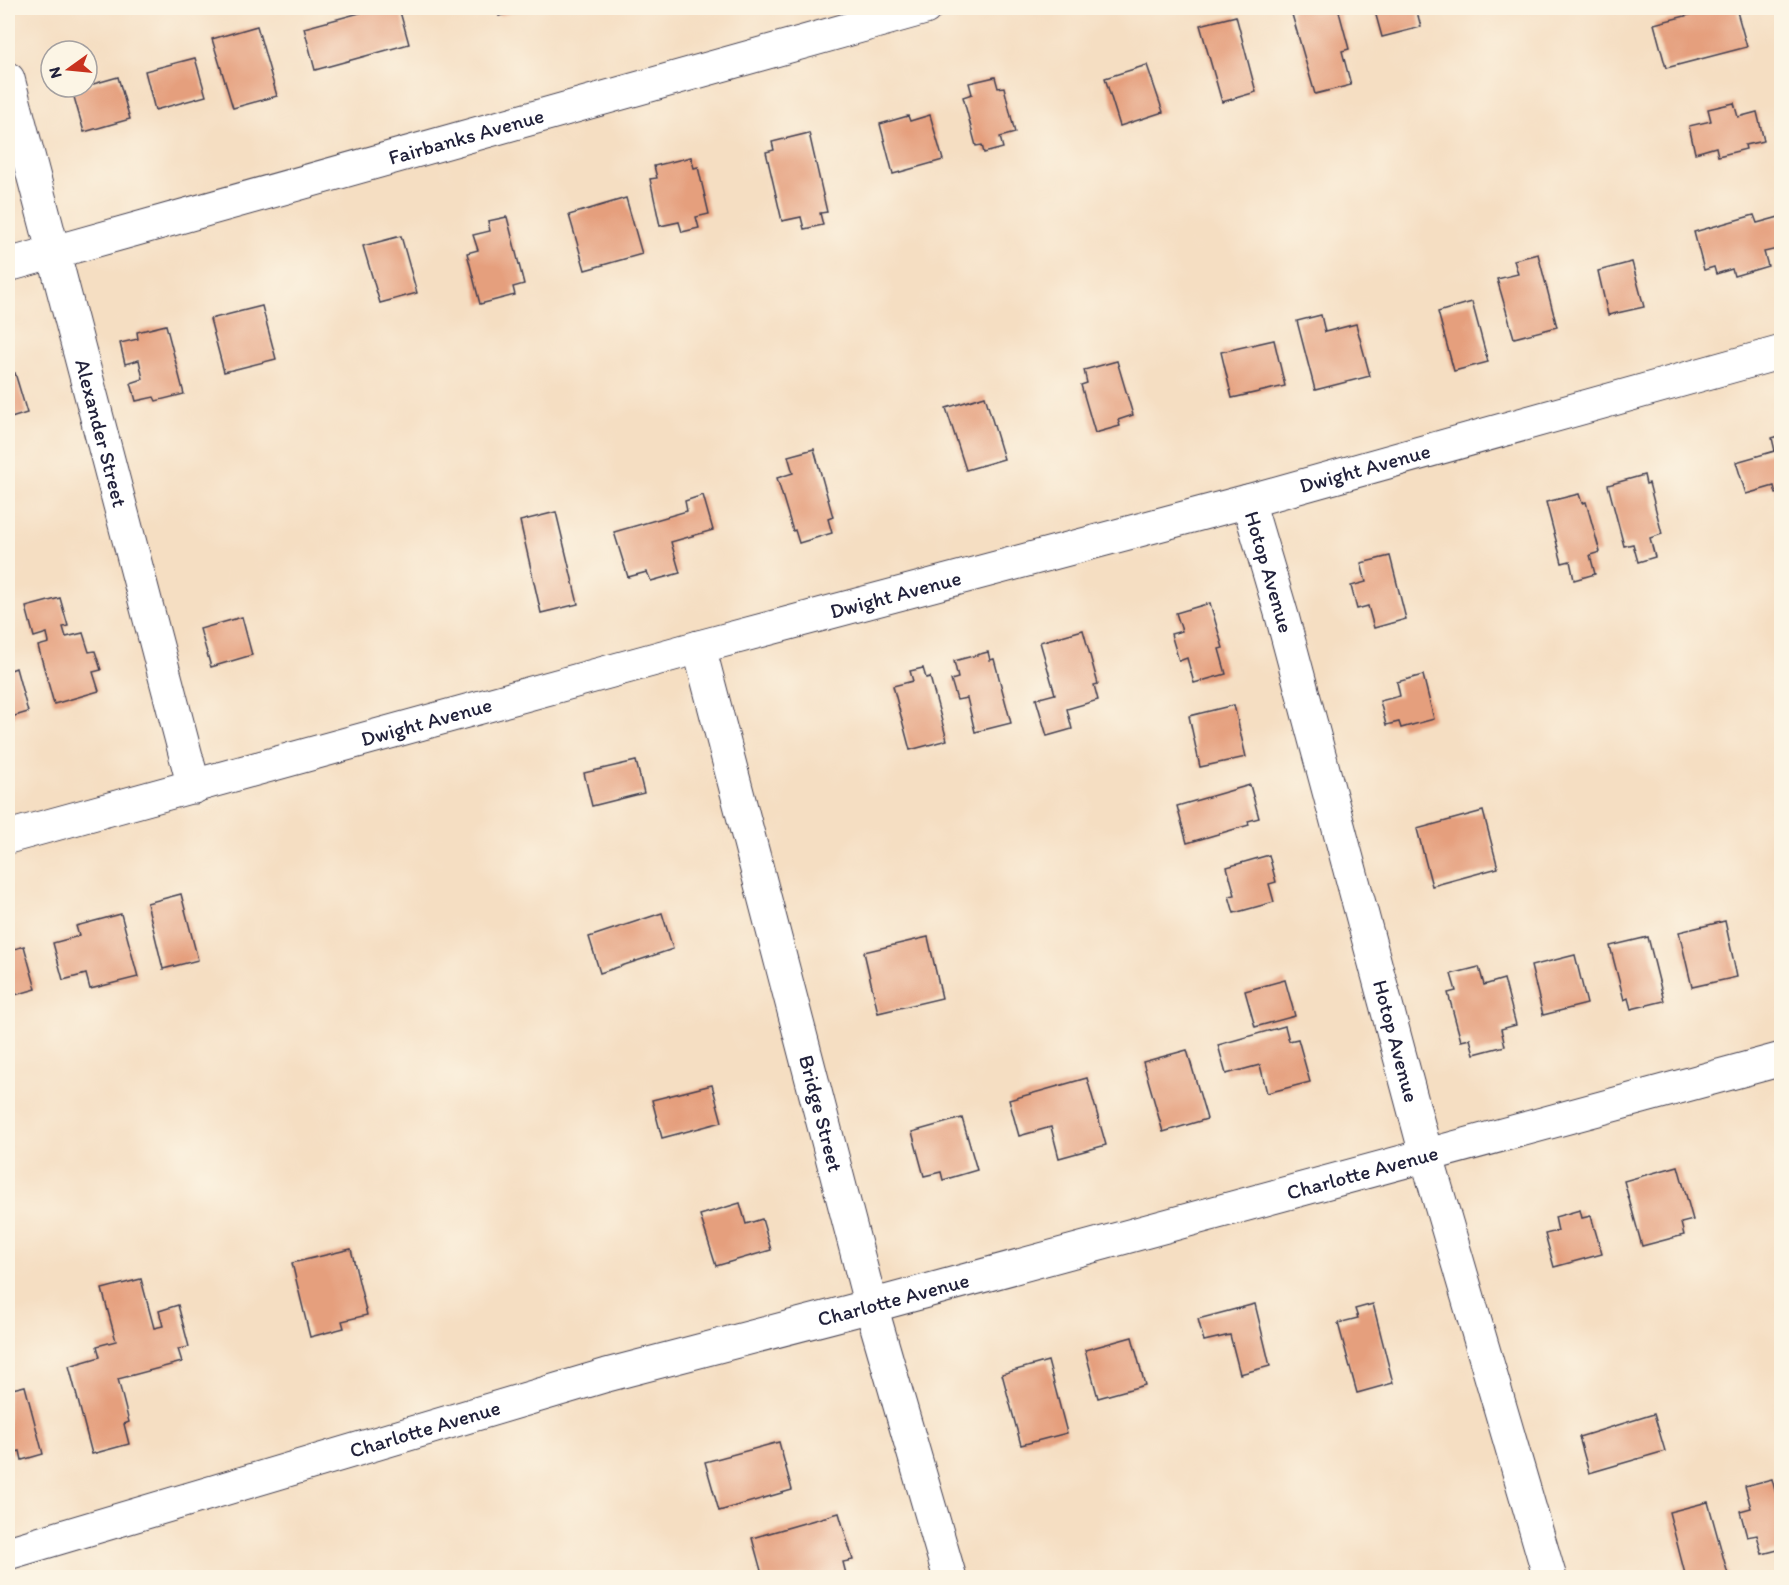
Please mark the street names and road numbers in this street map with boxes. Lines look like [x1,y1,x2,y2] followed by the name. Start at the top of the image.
[386,102,547,170] street label: Fairbanks Avenue
[70,356,133,510] street label: Alexander Street
[1296,438,1433,498] street label: Dwight Avenue
[1240,508,1299,635] street label: Hotop Avenue
[827,565,964,624] street label: Dwight Avenue
[358,692,495,751] street label: Dwight Avenue
[1368,977,1425,1105] street label: Hotop Avenue
[794,1052,848,1174] street label: Bridge Street
[1284,1140,1441,1205] street label: Charlotte Avenue
[815,1267,972,1331] street label: Charlotte Avenue
[347,1394,503,1463] street label: Charlotte Avenue

